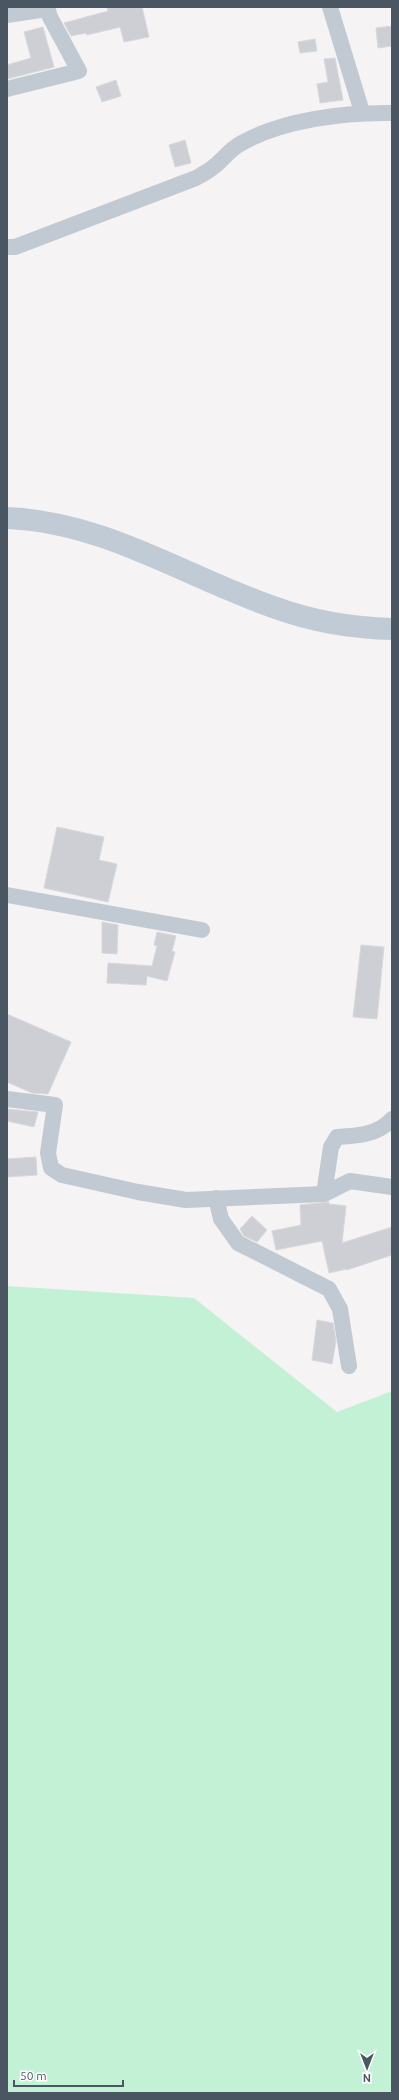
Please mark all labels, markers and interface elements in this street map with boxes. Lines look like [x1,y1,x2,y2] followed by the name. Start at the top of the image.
[347,2048,387,2088] north arrow
[14,2062,123,2088] scale bar
[20,2069,47,2082] text: 50 m
[363,2072,371,2084] text: N

